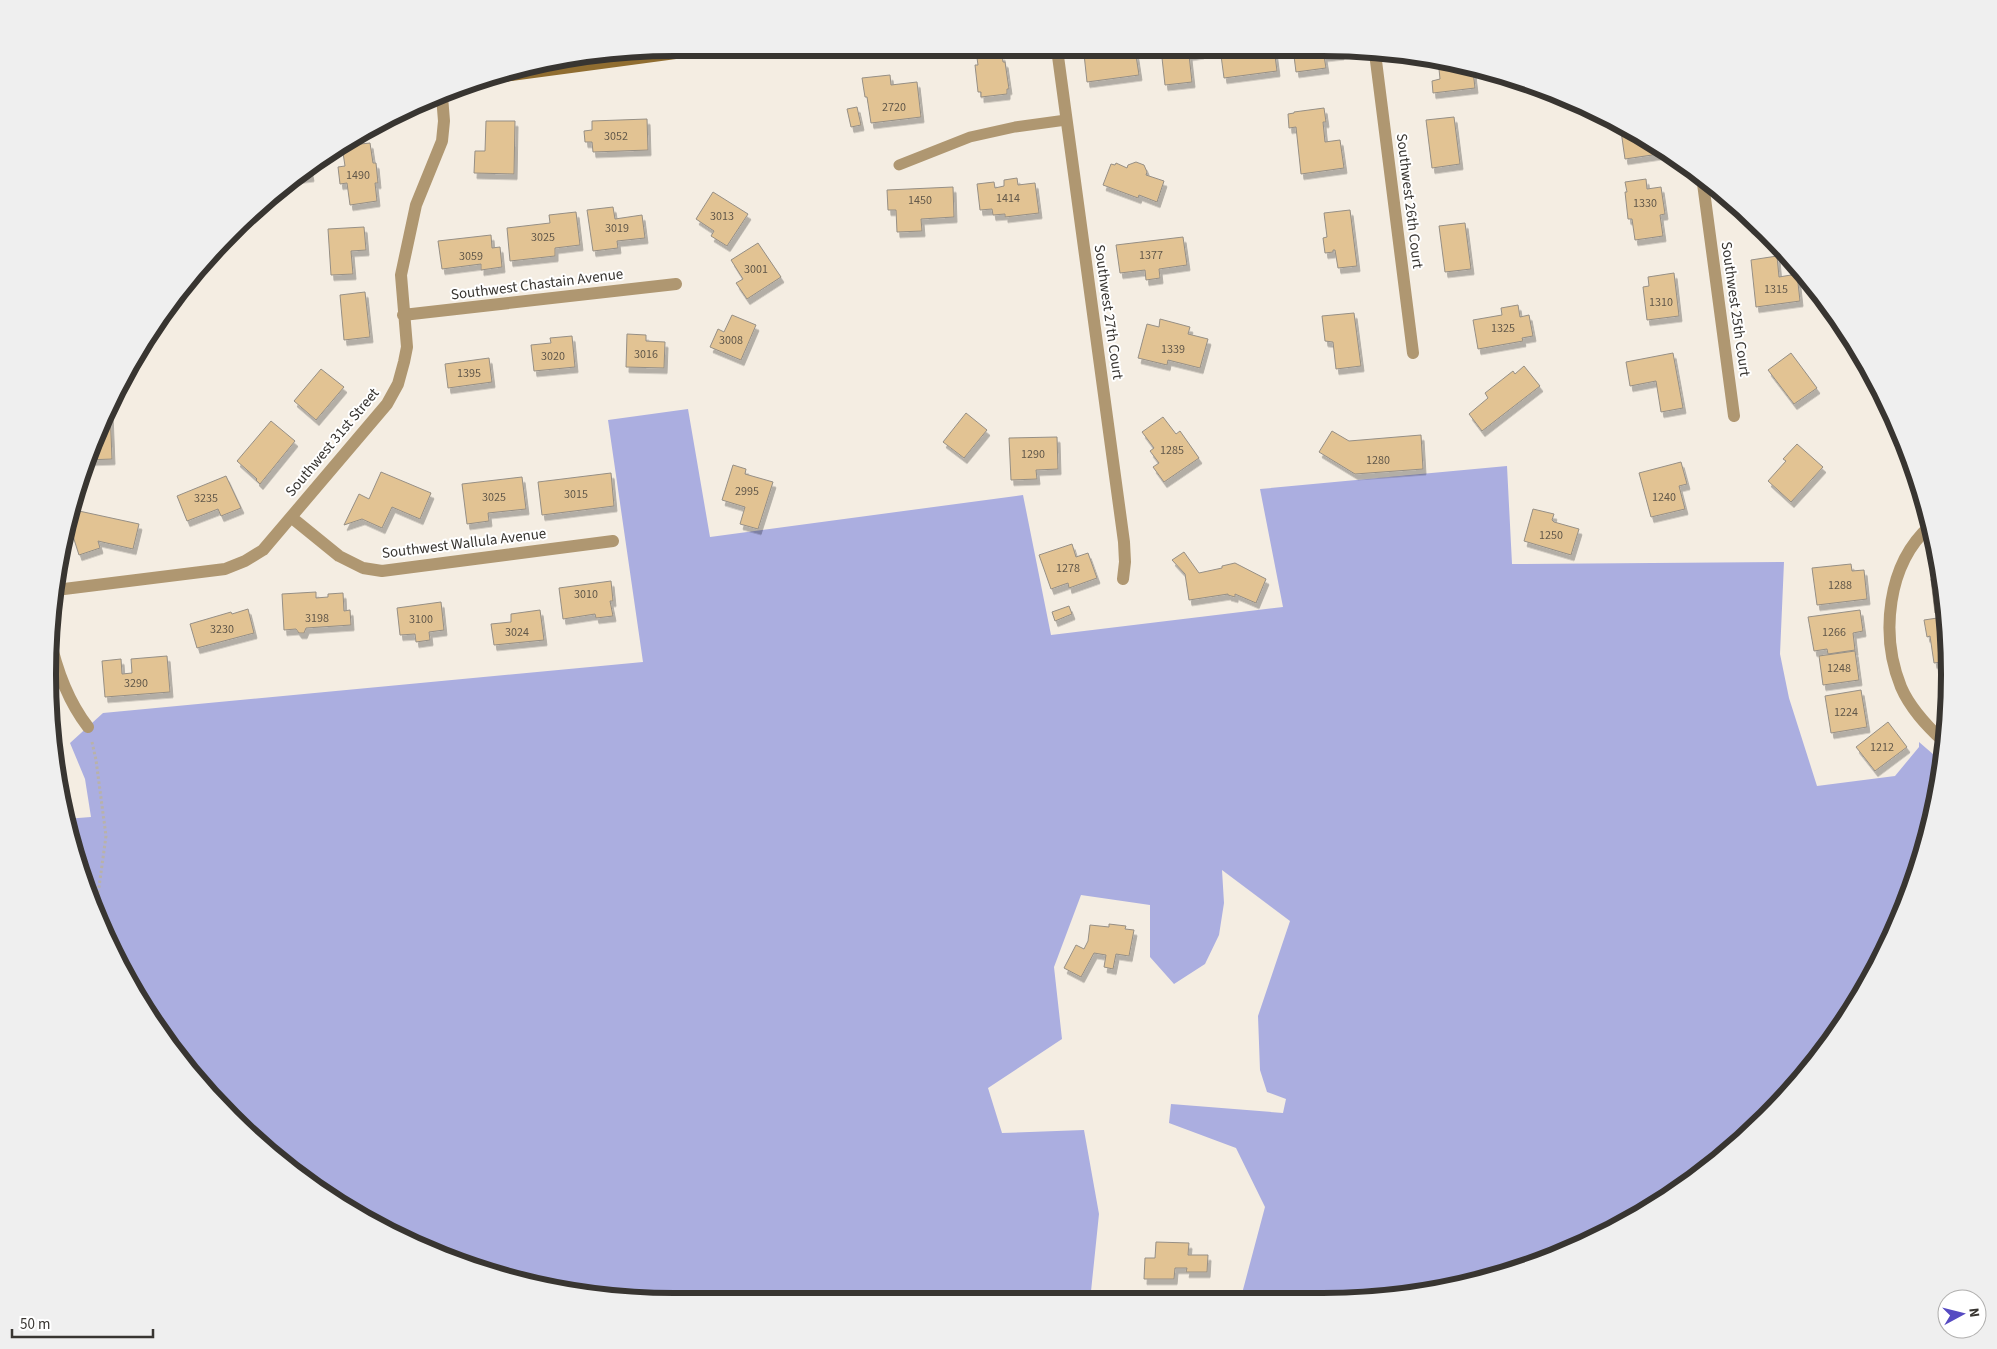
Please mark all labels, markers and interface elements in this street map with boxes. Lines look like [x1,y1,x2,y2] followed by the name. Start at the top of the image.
[882,99,906,116] house number: 2720
[604,128,628,145] house number: 3052
[1391,132,1428,270] street label: Southwest 26th Court
[346,167,370,184] house number: 1490
[996,190,1020,207] house number: 1414
[908,192,932,209] house number: 1450
[1633,195,1657,212] house number: 1330
[710,208,734,225] house number: 3013
[605,220,629,237] house number: 3019
[531,229,555,246] house number: 3025
[1716,240,1755,378] street label: Southwest 25th Court
[1089,243,1128,381] street label: Southwest 27th Court
[1139,247,1163,264] house number: 1377
[459,248,483,265] house number: 3059
[744,261,768,278] house number: 3001
[450,264,624,305] street label: Southwest Chastain Avenue
[1764,281,1788,298] house number: 1315
[1649,294,1673,311] house number: 1310
[1491,320,1515,337] house number: 1325
[719,332,743,349] house number: 3008
[1161,341,1185,358] house number: 1339
[634,346,658,363] house number: 3016
[541,348,565,365] house number: 3020
[457,365,481,382] house number: 1395
[281,383,384,501] street label: Southwest 31st Street
[1160,442,1184,459] house number: 1285
[1021,446,1045,463] house number: 1290
[1366,452,1390,469] house number: 1280
[735,483,759,500] house number: 2995
[564,486,588,503] house number: 3015
[482,489,506,506] house number: 3025
[1652,489,1676,506] house number: 1240
[194,490,218,507] house number: 3235
[381,523,547,564] street label: Southwest Wallula Avenue
[1539,527,1563,544] house number: 1250
[1056,560,1080,577] house number: 1278
[1828,577,1852,594] house number: 1288
[574,586,598,603] house number: 3010
[305,610,329,627] house number: 3198
[409,611,433,628] house number: 3100
[210,621,234,638] house number: 3230
[505,624,529,641] house number: 3024
[1822,624,1846,641] house number: 1266
[1827,660,1851,677] house number: 1248
[124,675,148,692] house number: 3290
[1834,704,1858,721] house number: 1224
[1870,739,1894,756] house number: 1212
[1937,1289,1987,1339] north arrow
[12,1306,154,1338] scale bar
[1963,1307,1984,1318] text: N
[20,1314,50,1335] text: 50 m

